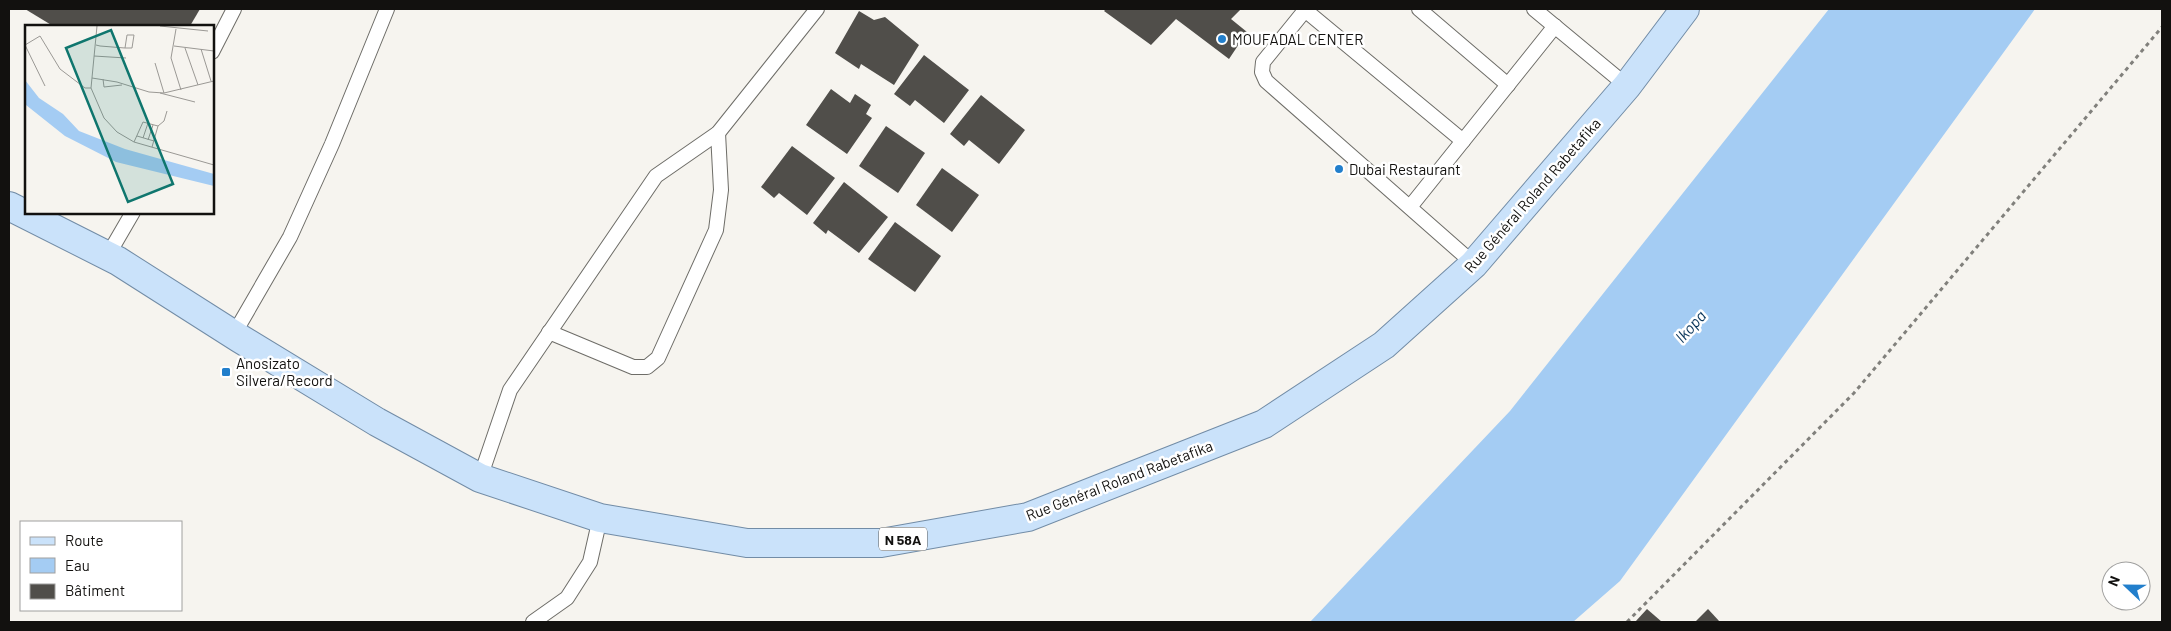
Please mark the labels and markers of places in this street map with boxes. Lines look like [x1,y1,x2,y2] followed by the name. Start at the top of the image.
[1232,30,1363,48] place label: MOUFADAL CENTER
[1216,33,1228,45] marker: MOUFADAL CENTER
[1349,160,1461,178] place label: Dubai Restaurant
[1333,163,1345,175] marker: Dubai Restaurant
[236,354,333,389] place label: Anosizato Silvera/Record
[220,366,232,378] marker: Anosizato Silvera/Record

